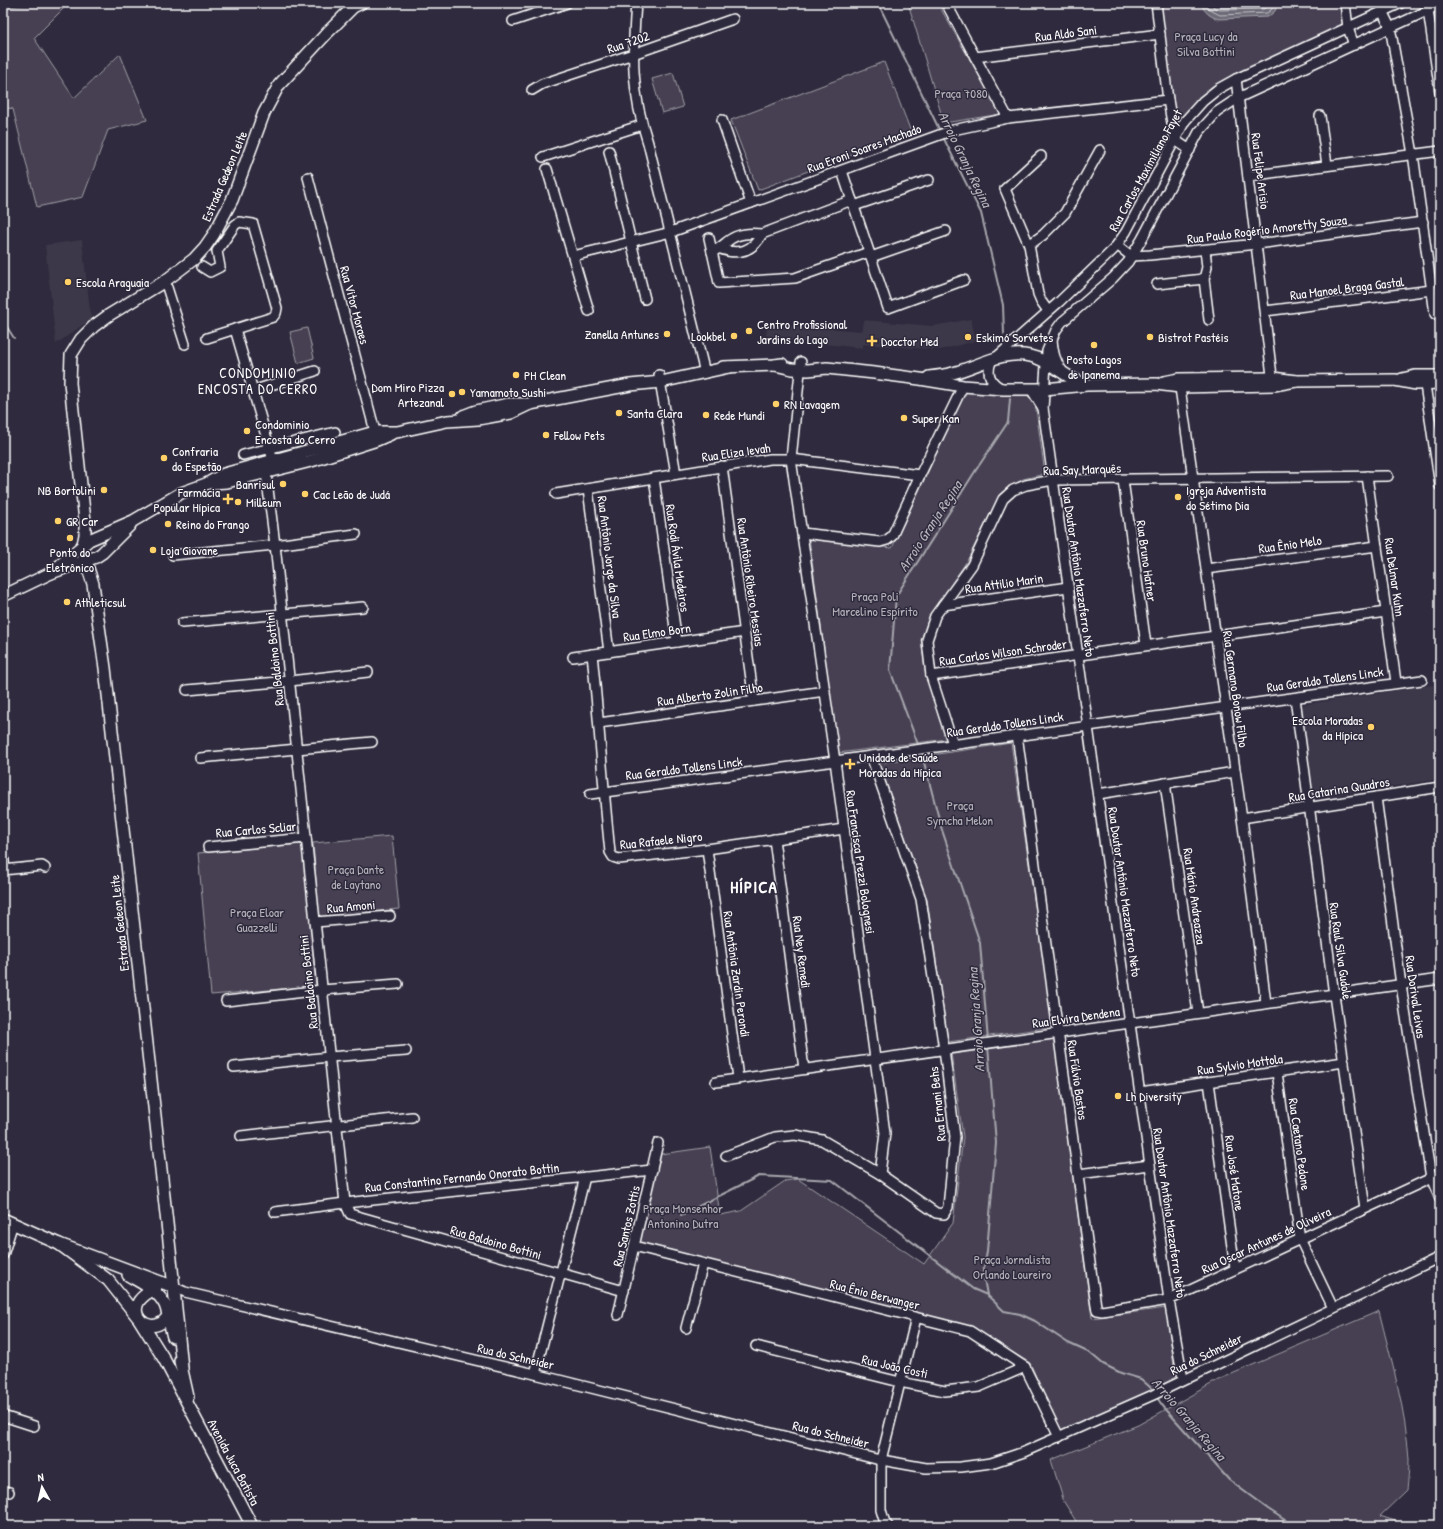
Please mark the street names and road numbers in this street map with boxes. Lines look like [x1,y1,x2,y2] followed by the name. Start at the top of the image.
[1034,20,1098,46] street label: Rua Aldo Sani
[604,26,652,58] street label: Rua 7202
[1104,105,1186,234] street label: Rua Carlos Maximiliano Fayet
[804,119,924,177] street label: Rua Eroni Soares Machado
[197,128,251,224] street label: Estrada Gedeon Leite
[1247,132,1275,210] street label: Rua Felipe Arisio
[1186,210,1348,248] street label: Rua Paulo Rogério Amoretty Souza
[336,264,374,346] street label: Rua Vitor Moraes
[1289,272,1406,304] street label: Rua Manoel Braga Gastal
[701,438,772,466] street label: Rua Eliza Ievah
[1043,459,1121,479] street label: Rua Say Marquês
[1058,486,1100,658] street label: Rua Doutor Antônio Mazzaferro Neto
[594,495,626,619] street label: Rua Antônio Jorge da Silva
[662,503,694,613] street label: Rua Rodi Ávila Medeiros
[733,517,769,647] street label: Rua Antônio Ribeiro Messias
[1132,519,1162,603] street label: Rua Bruno Hafner
[1257,531,1323,557] street label: Rua Ênio Melo
[1381,537,1409,618] street label: Rua Delmar Kuhn
[964,569,1044,597] street label: Rua Attilio Marin
[260,611,288,707] street label: Rua Baldoino Bottini
[622,618,692,646] street label: Rua Elmo Born
[1219,630,1253,748] street label: Rua Germano Bonow Filho
[938,634,1068,670] street label: Rua Carlos Wilson Schroder
[1266,662,1385,696] street label: Rua Geraldo Tollens Linck
[656,678,764,710] street label: Rua Alberto Zolin Filho
[946,707,1065,741] street label: Rua Geraldo Tollens Linck
[625,752,744,784] street label: Rua Geraldo Tollens Linck
[1287,772,1391,806] street label: Rua Catarina Quadros
[842,789,880,935] street label: Rua Francisca Prezzi Bolognesi
[1104,806,1146,978] street label: Rua Doutor Antônio Mazzaferro Neto
[215,817,297,841] street label: Rua Carlos Scliar
[619,827,703,853] street label: Rua Rafaele Nigro
[1179,847,1211,945] street label: Rua Mário Andreazza
[105,874,133,972] street label: Estrada Gedeon Leite
[326,895,376,917] street label: Rua Amoni
[1325,901,1357,1001] street label: Rua Raul Silva Gudole
[719,910,755,1038] street label: Rua Antônia Zardin Perondi
[789,915,815,989] street label: Rua Ney Remedi
[294,934,322,1030] street label: Rua Baldoino Bottini
[1401,954,1431,1040] street label: Rua Dorival Leivas
[1031,1002,1121,1032] street label: Rua Elvira Dendena
[1063,1039,1093,1121] street label: Rua Fúlvio Bastos
[1196,1049,1284,1079] street label: Rua Sylvio Mottola
[924,1066,950,1142] street label: Rua Ernani Behs
[1285,1097,1315,1191] street label: Rua Caetano Pedone
[1149,1127,1191,1299] street label: Rua Doutor Antônio Mazzaferro Neto
[1221,1134,1249,1212] street label: Rua José Matone
[364,1158,560,1196] street label: Rua Constantino Fernando Onorato Bottin
[608,1184,644,1268] street label: Rua Santos Zottis
[1198,1202,1334,1278] street label: Rua Oscar Antunes de Oliveira
[448,1220,544,1264] street label: Rua Baldoino Bottini
[828,1274,922,1314] street label: Rua Ênio Berwanger
[1167,1329,1245,1379] street label: Rua do Schneider
[476,1338,556,1374] street label: Rua do Schneider
[860,1350,930,1382] street label: Rua João Costi
[204,1416,264,1508] street label: Avenida Juca Batista
[791,1416,871,1452] street label: Rua do Schneider

